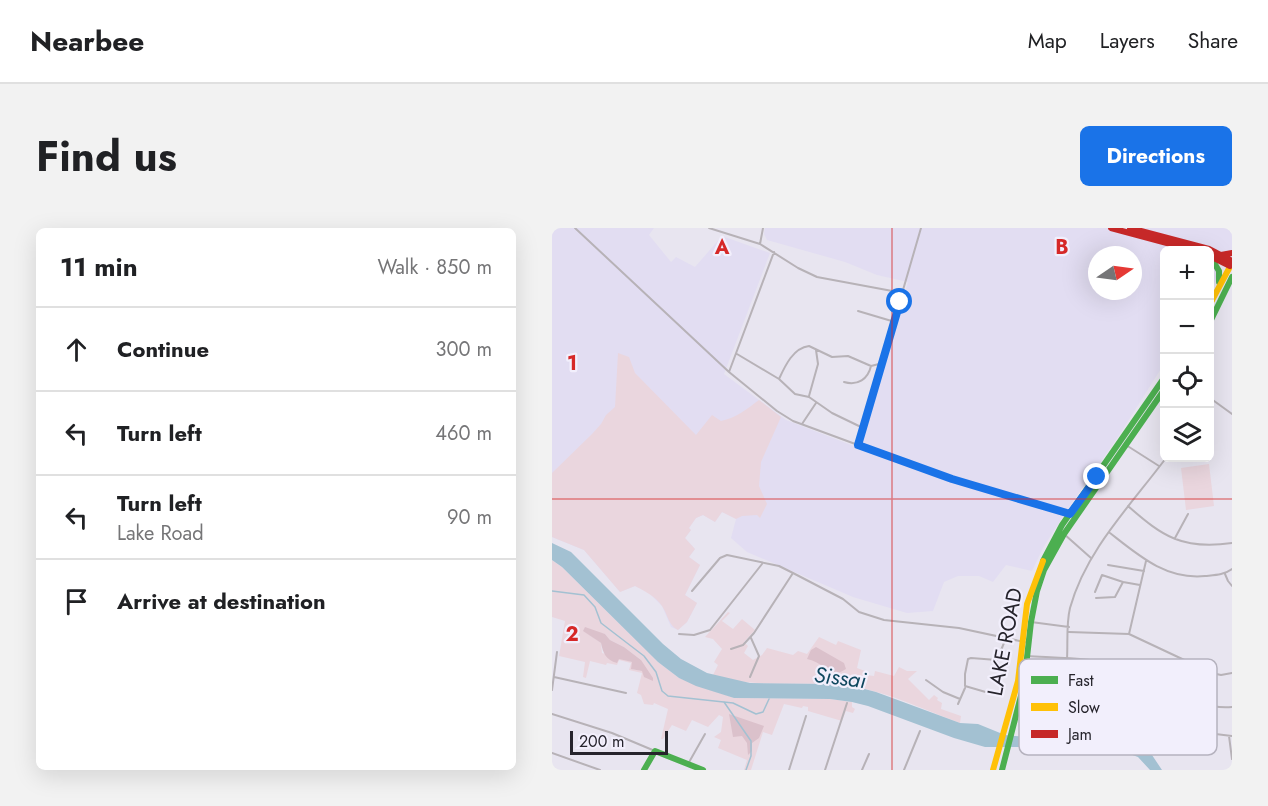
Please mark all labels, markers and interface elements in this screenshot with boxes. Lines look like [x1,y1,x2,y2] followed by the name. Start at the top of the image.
[30,21,144,62] text: Nearbee
[1028,26,1067,56] text: Map
[1100,26,1155,56] text: Layers
[1188,26,1238,56] text: Share
[36,126,177,187] text: Find us
[1080,126,1232,186] button: Directions
[714,233,730,262] text: A
[1055,233,1069,262] text: B
[1088,246,1142,300] north arrow
[1160,246,1214,462] map controls
[1160,246,1214,300] button: +
[60,248,138,286] text: 11 min
[377,253,492,282] text: Walk · 850 m
[886,288,912,314] route start
[1160,300,1214,354] button: −
[60,333,93,366] icon: ahead
[117,333,209,365] text: Continue
[435,335,492,364] text: 300 m
[567,349,577,378] text: 1
[1160,354,1214,408] button: locate
[1160,408,1214,462] button: layers
[60,417,93,450] icon: left
[117,417,202,449] text: Turn left
[435,419,492,448] text: 460 m
[1083,463,1109,489] route end
[117,487,202,519] text: Turn left
[60,501,93,534] icon: left
[447,503,492,532] text: 90 m
[117,519,204,548] text: Lake Road
[60,585,93,618] icon: arrive
[117,585,326,617] text: Arrive at destination
[980,585,1030,699] street label: LAKE ROAD
[565,620,579,649] text: 2
[812,658,868,696] water label: Sissai
[1019,659,1217,755] legend
[1068,669,1094,692] text: Fast
[1068,696,1100,719] text: Slow
[1066,723,1092,746] text: Jam
[570,728,668,756] scale bar
[579,730,625,753] text: 200 m

